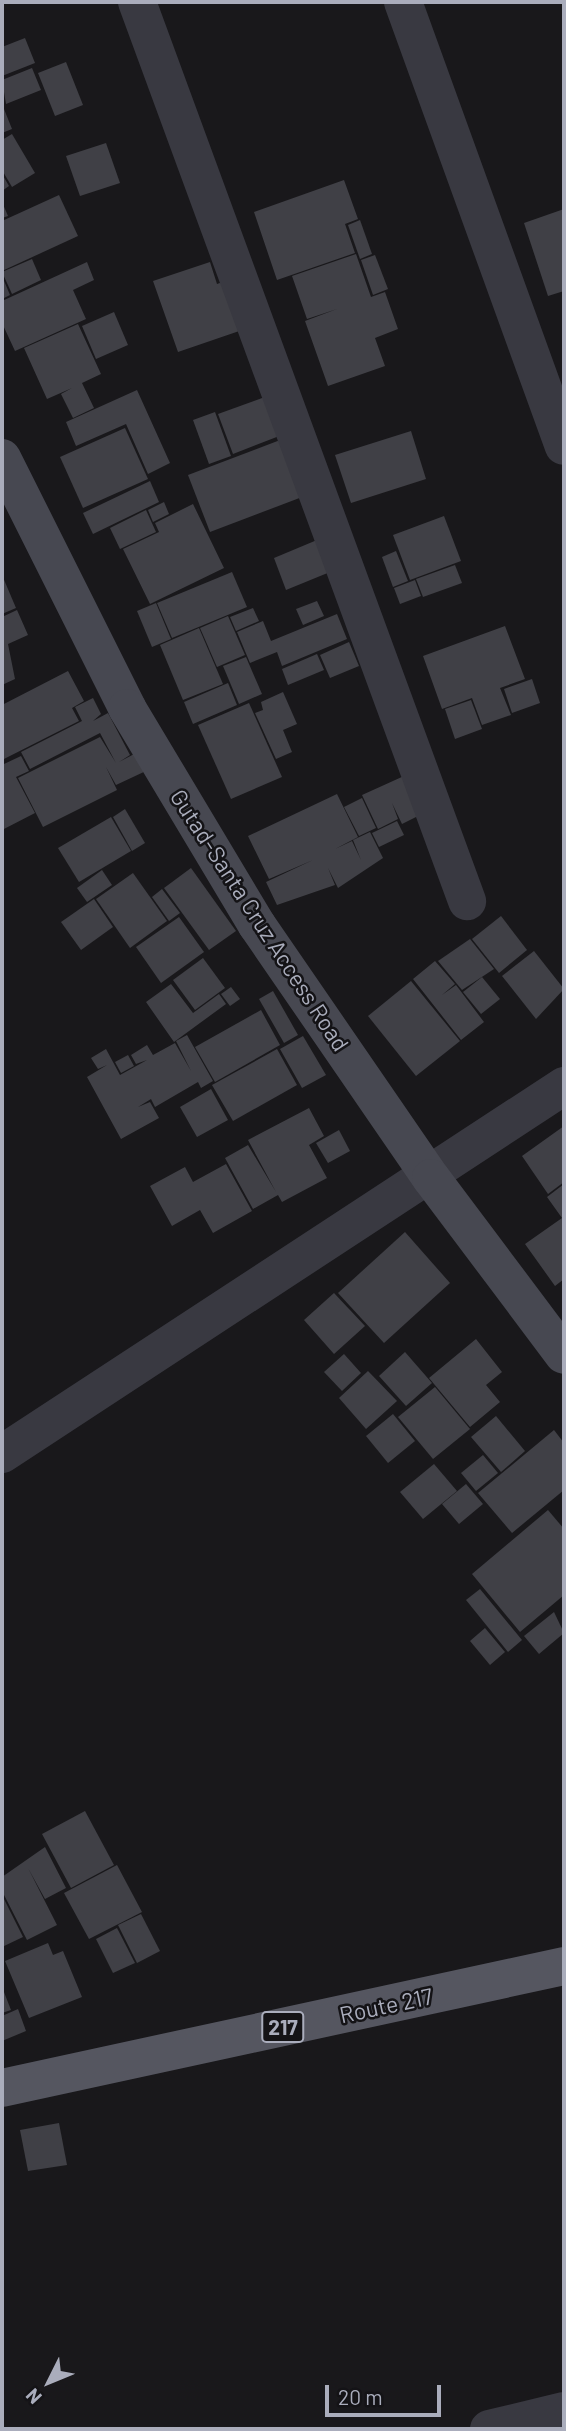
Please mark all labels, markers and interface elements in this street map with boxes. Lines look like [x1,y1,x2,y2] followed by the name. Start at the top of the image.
[165,784,355,1056] street label: Gutad-Santa Cruz Access Road
[337,1982,435,2028] street label: Route 217
[260,2010,306,2044] road number: 217
[14,2347,84,2417] north arrow
[328,2372,444,2416] scale bar
[21,2384,46,2409] text: N
[338,2384,383,2409] text: 20 m

